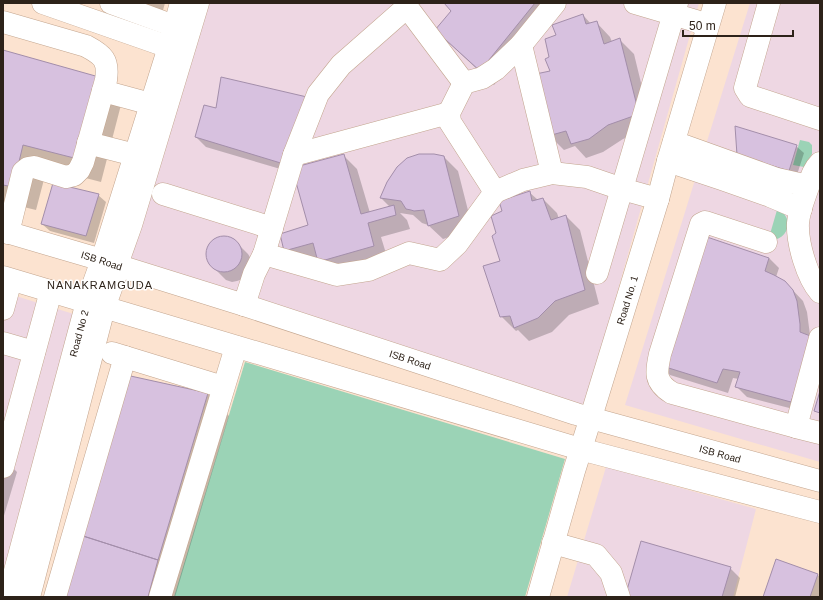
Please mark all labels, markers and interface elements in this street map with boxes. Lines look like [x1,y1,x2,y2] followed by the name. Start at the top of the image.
[683,12,793,38] scale bar
[689,19,716,33] text: 50 m
[80,249,124,273] street label: ISB Road
[615,274,640,326] street label: Road No. 1
[47,279,153,291] district label: NANAKRAMGUDA
[68,308,91,358] street label: Road No 2
[388,348,432,372] street label: ISB Road
[698,443,742,465] street label: ISB Road

